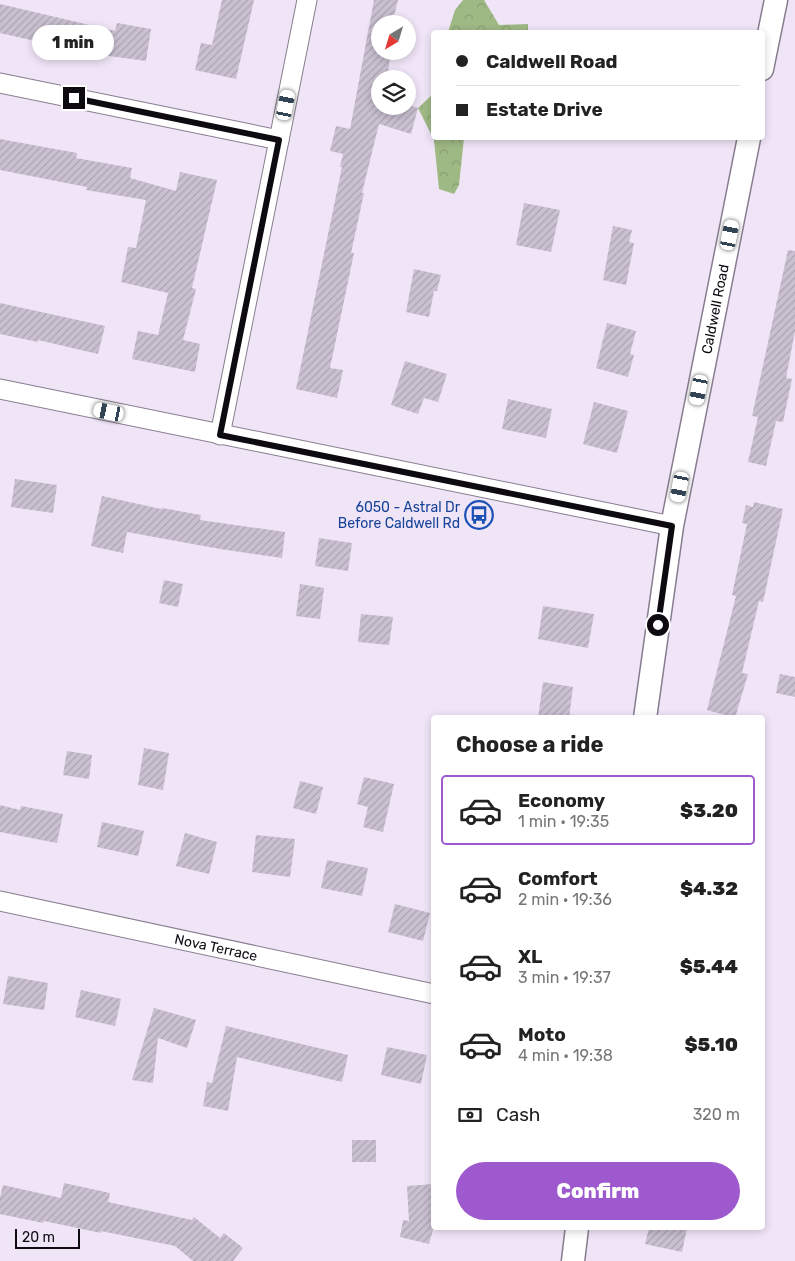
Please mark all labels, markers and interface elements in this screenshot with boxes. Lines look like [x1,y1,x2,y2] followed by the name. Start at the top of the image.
[371,15,416,60] north arrow
[371,15,416,115] map controls
[33,26,115,61] callout: 1 min
[52,33,94,52] text: 1 min
[486,50,618,73] text: Caldwell Road
[371,70,416,115] button: layers
[63,87,85,109] route end
[275,89,296,121] car
[486,98,603,121] text: Estate Drive
[719,219,740,251] car
[698,263,732,355] street label: Caldwell Road
[688,374,709,406] car
[92,402,125,422] car
[669,471,690,503] car
[338,499,461,532] place label: 6050 - Astral Dr Before Caldwell Rd
[464,500,494,530] bus stop icon: 6050 - Astral Dr Before Caldwell Rd
[647,614,669,636] route start
[456,731,603,758] text: Choose a ride
[458,788,503,833] icon: car
[518,789,605,812] text: Economy
[680,799,738,822] text: $3.20
[518,812,609,831] text: 1 min · 19:35
[458,866,503,911] icon: car
[518,867,598,890] text: Comfort
[680,877,738,900] text: $4.32
[518,890,612,909] text: 2 min · 19:36
[173,930,259,964] street label: Nova Terrace
[458,944,503,989] icon: car
[518,945,542,968] text: XL
[680,955,738,978] text: $5.44
[518,968,611,987] text: 3 min · 19:37
[458,1022,503,1067] icon: car
[518,1023,566,1046] text: Moto
[685,1033,738,1056] text: $5.10
[518,1046,613,1065] text: 4 min · 19:38
[456,1101,484,1129] icon: cash
[496,1103,540,1126] text: Cash
[693,1105,740,1124] text: 320 m
[456,1162,740,1220] button: Confirm
[15,1226,80,1249] scale bar
[22,1229,55,1246] text: 20 m

